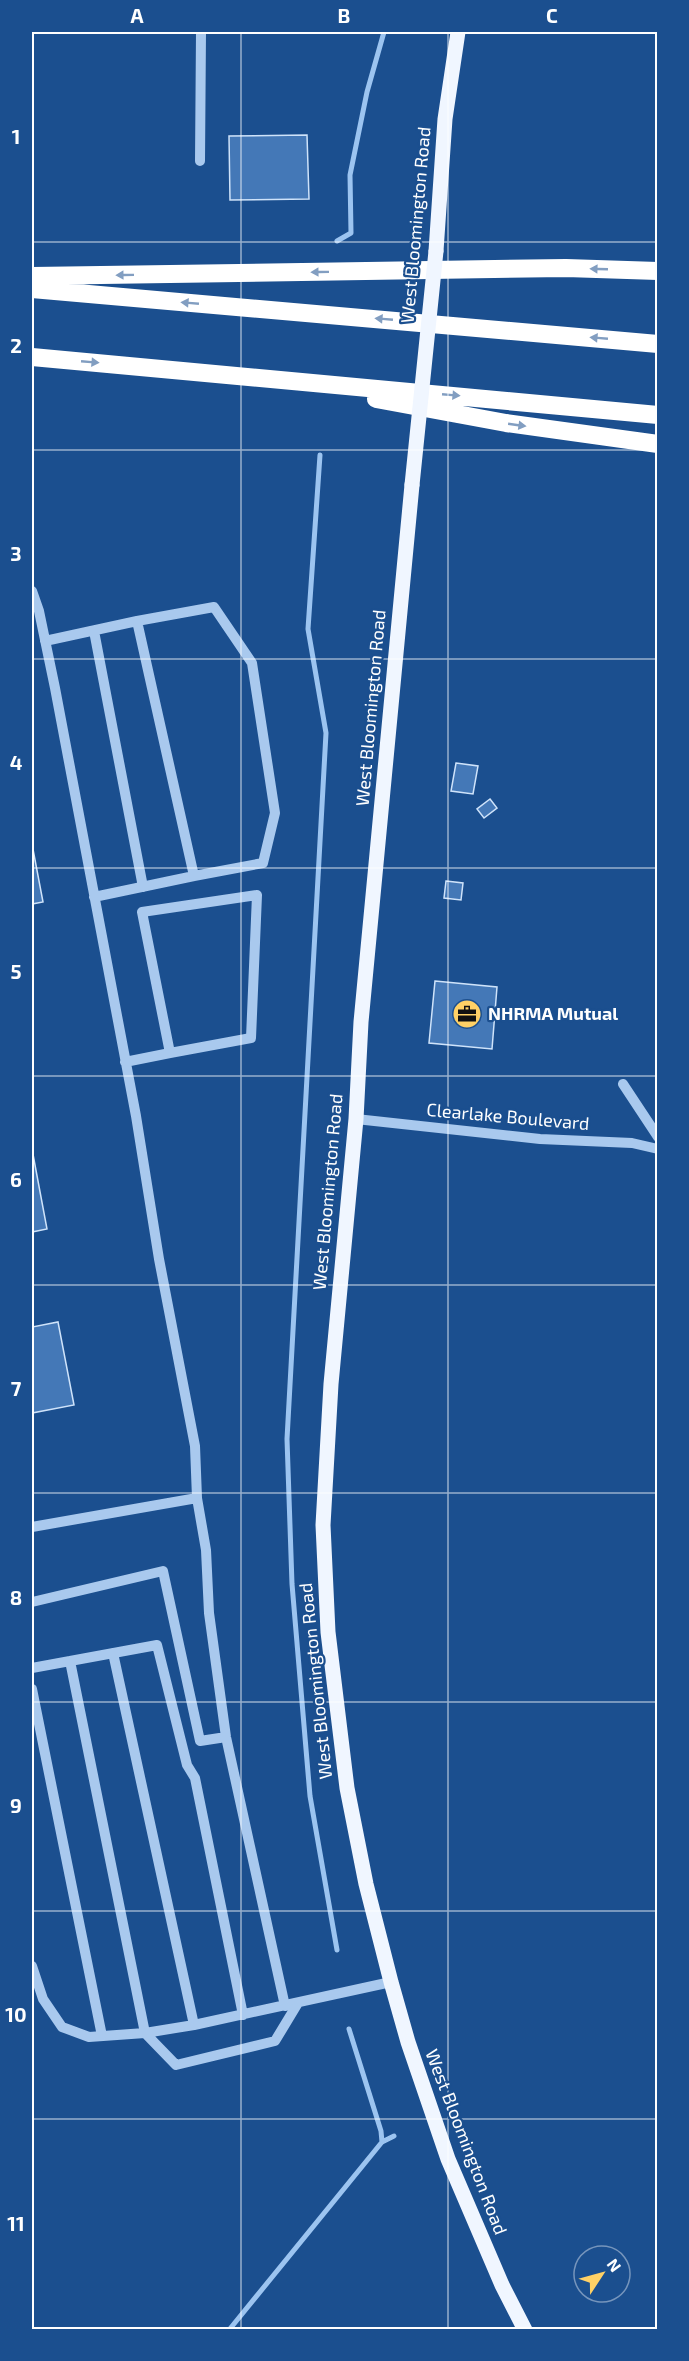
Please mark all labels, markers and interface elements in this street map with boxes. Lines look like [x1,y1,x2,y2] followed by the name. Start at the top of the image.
[130,3,144,27] text: A
[338,3,350,27] text: B
[546,3,558,27] text: C
[12,124,20,148] text: 1
[395,126,435,324] street label: West Bloomington Road
[590,264,609,274] one-way arrow
[311,267,330,276] one-way arrow
[116,270,135,280] one-way arrow
[180,298,199,308] one-way arrow
[375,314,394,324] one-way arrow
[10,333,22,357] text: 2
[590,333,609,343] one-way arrow
[80,357,99,367] one-way arrow
[442,390,461,400] one-way arrow
[508,420,527,429] one-way arrow
[10,541,22,565] text: 3
[350,609,390,807] street label: West Bloomington Road
[10,750,23,774] text: 4
[10,959,22,983] text: 5
[451,998,483,1030] office icon: NHRMA Mutual
[488,1002,618,1024] place label: NHRMA Mutual
[307,1093,347,1291] street label: West Bloomington Road
[426,1098,590,1134] street label: Clearlake Boulevard
[10,1167,22,1191] text: 6
[11,1376,22,1400] text: 7
[294,1582,336,1780] street label: West Bloomington Road
[10,1585,22,1609] text: 8
[10,1793,22,1817] text: 9
[5,2002,27,2026] text: 10
[421,2046,513,2238] street label: West Bloomington Road
[7,2211,25,2235] text: 11
[572,2244,632,2304] north arrow
[603,2255,626,2275] text: N

